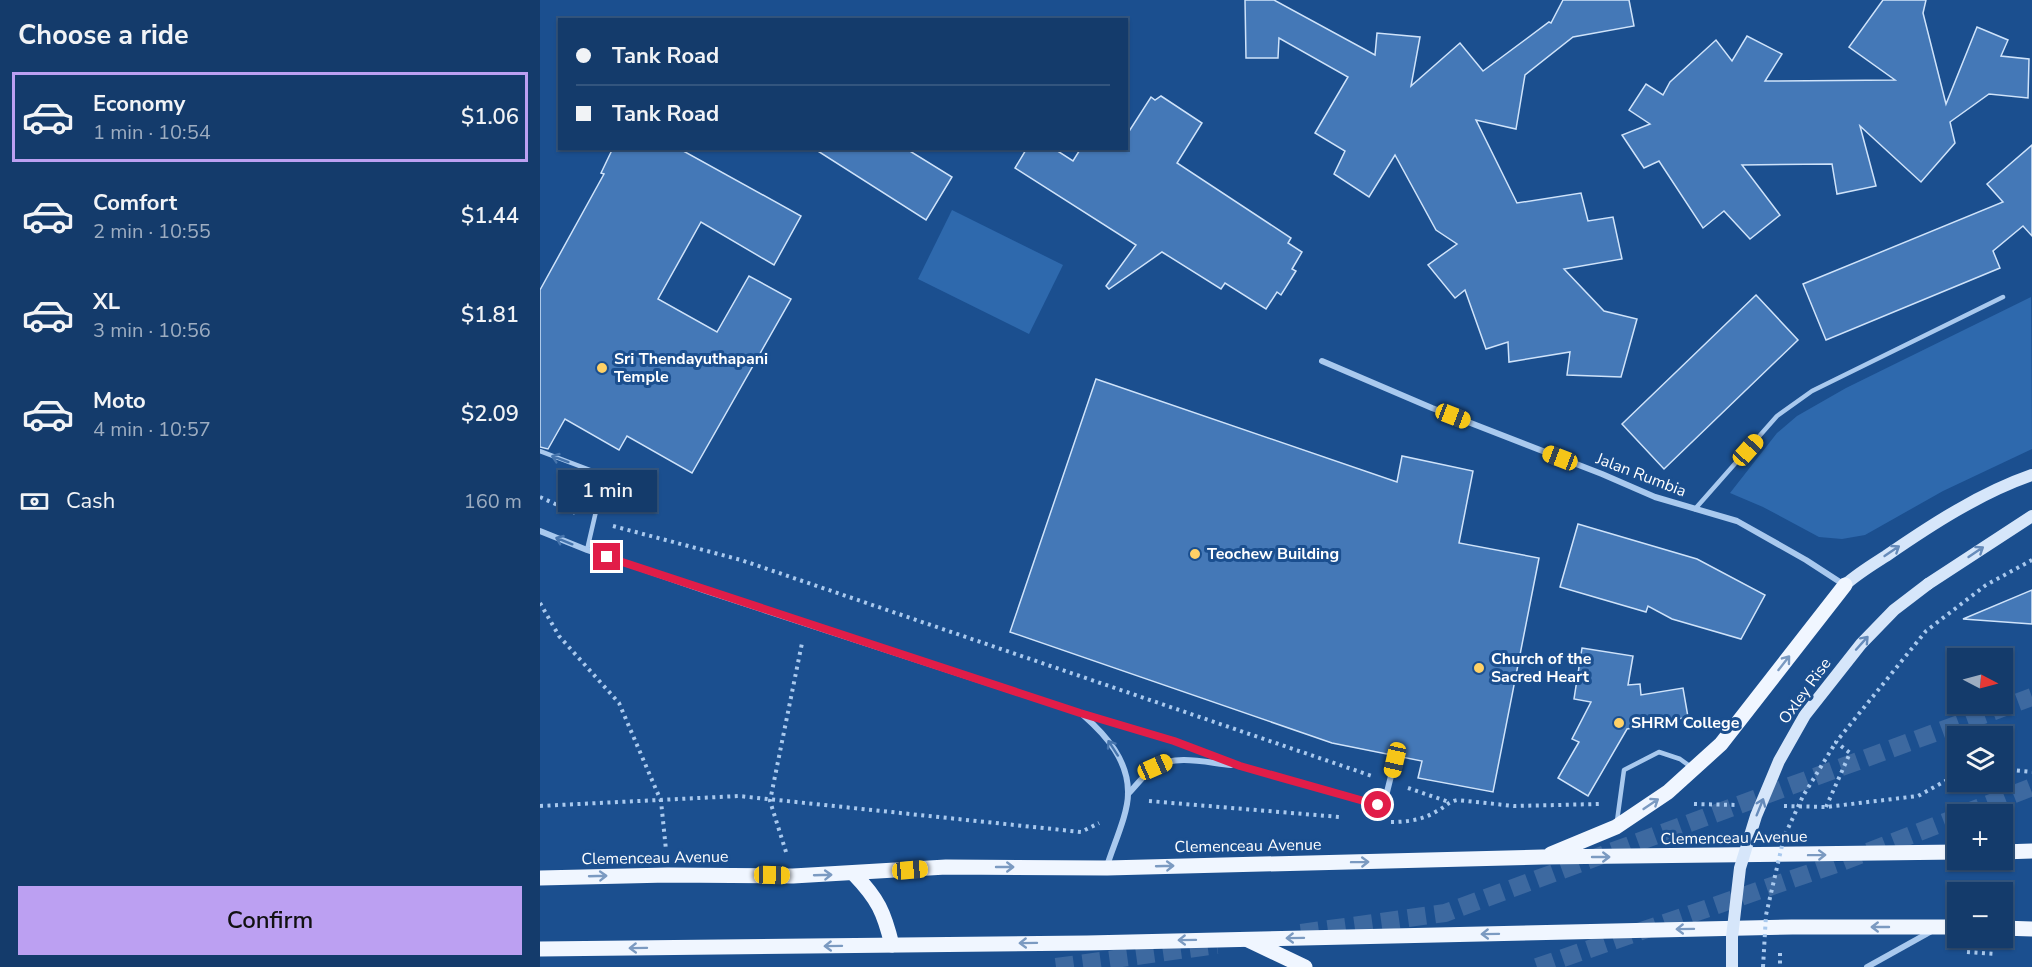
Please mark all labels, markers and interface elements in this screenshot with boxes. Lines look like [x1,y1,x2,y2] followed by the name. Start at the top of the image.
[18,17,189,54] text: Choose a ride
[612,41,719,71] text: Tank Road
[93,89,185,119] text: Economy
[21,90,75,144] icon: car
[612,99,719,129] text: Tank Road
[461,102,519,132] text: $1.06
[93,119,211,146] text: 1 min · 10:54
[93,188,177,218] text: Comfort
[21,189,75,243] icon: car
[461,201,519,231] text: $1.44
[93,218,211,245] text: 2 min · 10:55
[93,287,120,317] text: XL
[21,288,75,342] icon: car
[461,300,519,330] text: $1.81
[93,317,211,344] text: 3 min · 10:56
[614,348,768,388] place label: Sri Thendayuthapani Temple
[595,361,609,375] marker: Sri Thendayuthapani Temple
[93,386,146,416] text: Moto
[21,387,75,441] icon: car
[461,399,519,429] text: $2.09
[1433,401,1473,431] car
[93,416,211,443] text: 4 min · 10:57
[1729,431,1767,469] car
[1540,443,1580,473] car
[1592,447,1689,502] street label: Jalan Rumbia
[551,452,570,463] one-way arrow
[557,470,656,512] callout: 1 min
[582,477,633,504] text: 1 min
[18,485,51,518] icon: cash
[66,486,115,516] text: Cash
[464,488,522,515] text: 160 m
[555,535,574,546] one-way arrow
[593,543,620,570] route end
[1207,543,1339,565] place label: Teochew Building
[1884,545,1901,558] one-way arrow
[1968,546,1984,558] one-way arrow
[1188,547,1202,561] marker: Teochew Building
[1855,636,1869,651] one-way arrow
[1491,648,1592,688] place label: Church of the Sacred Heart
[1947,648,2013,714] north arrow
[1947,648,2013,948] map controls
[1774,654,1836,728] street label: Oxley Rise
[1777,655,1790,671] one-way arrow
[1472,661,1486,675] marker: Church of the Sacred Heart
[1631,712,1740,734] place label: SHRM College
[1612,716,1626,730] marker: SHRM College
[1947,726,2013,792] button: layers
[1382,740,1408,780] car
[1107,741,1119,757] one-way arrow
[1135,751,1175,783] car
[1364,791,1391,818] route start
[1642,798,1659,810] one-way arrow
[1755,798,1766,817] one-way arrow
[1947,804,2013,870] button: +
[1660,826,1808,850] street label: Clemenceau Avenue
[1174,834,1322,858] street label: Clemenceau Avenue
[581,846,729,870] street label: Clemenceau Avenue
[1806,849,1826,861] one-way arrow
[1590,851,1610,863] one-way arrow
[1349,856,1369,868] one-way arrow
[891,859,929,881] car
[1155,860,1175,872] one-way arrow
[994,861,1014,873] one-way arrow
[754,866,790,884] car
[813,869,833,880] one-way arrow
[588,871,608,882] one-way arrow
[1947,882,2013,948] button: −
[18,886,522,955] button: Confirm
[1870,921,1890,933] one-way arrow
[1675,924,1695,935] one-way arrow
[1480,928,1500,940] one-way arrow
[1285,932,1305,944] one-way arrow
[1177,935,1197,946] one-way arrow
[1019,937,1039,949] one-way arrow
[824,940,844,952] one-way arrow
[629,942,649,954] one-way arrow

